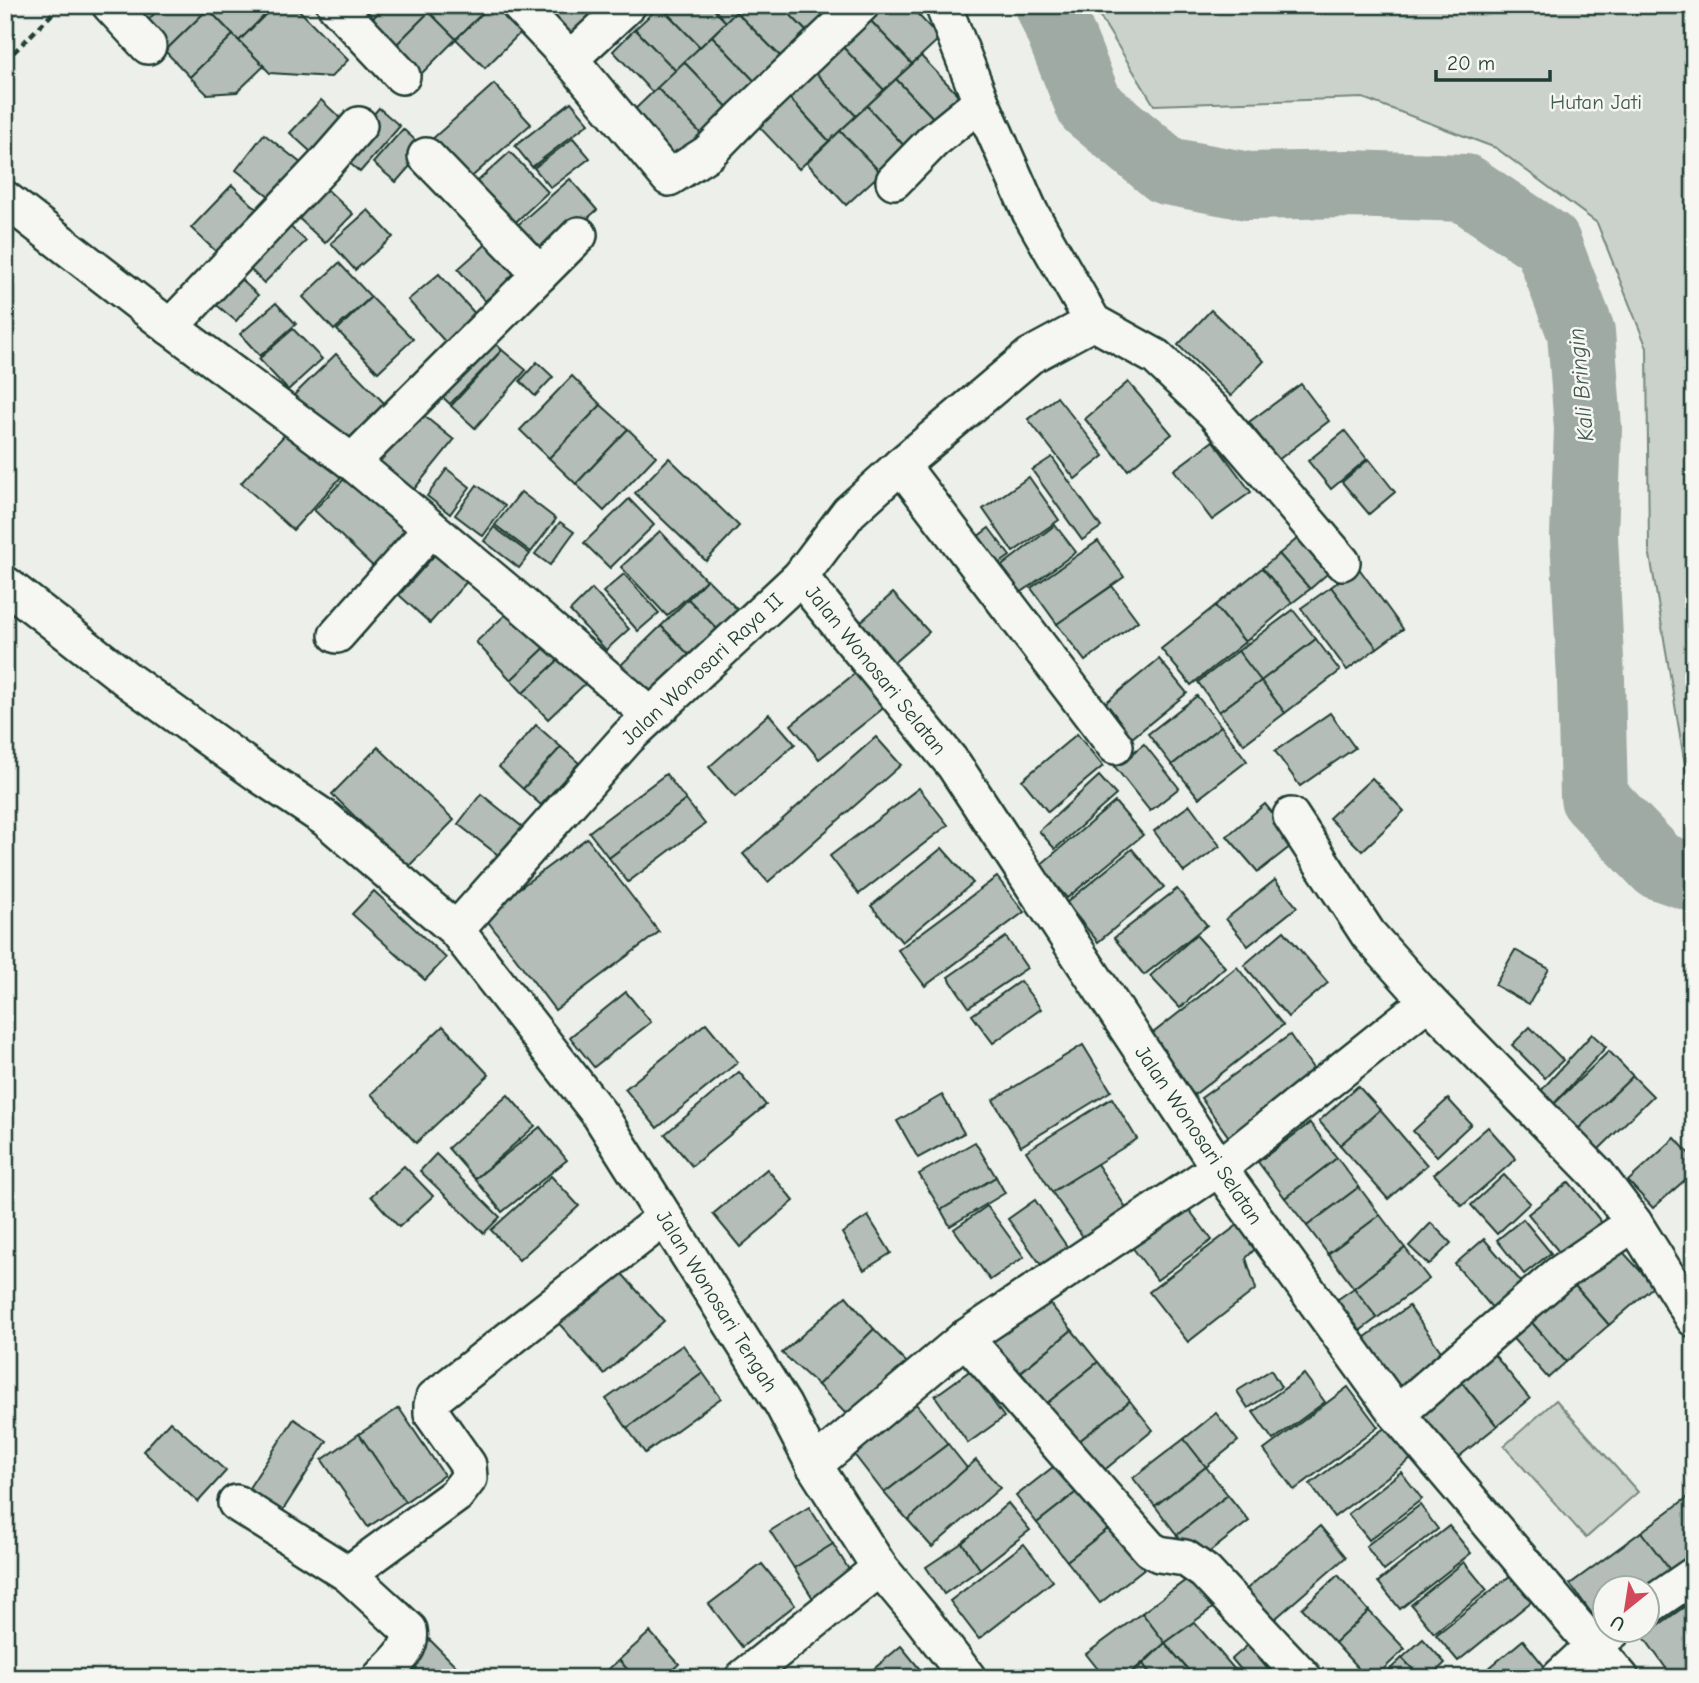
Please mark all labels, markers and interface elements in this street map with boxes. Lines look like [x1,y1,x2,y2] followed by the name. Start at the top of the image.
[1436,38,1550,82] scale bar
[1447,51,1495,75] text: 20 m
[1550,90,1642,114] park label: Hutan Jati
[1563,327,1599,443] water label: Kali Bringin
[800,581,952,759] street label: Jalan Wonosari Selatan
[616,588,788,750] street label: Jalan Wonosari Raya II
[1130,1041,1268,1229] street label: Jalan Wonosari Selatan
[651,1206,783,1396] street label: Jalan Wonosari Tengah
[1590,1574,1660,1644] north arrow
[1607,1610,1629,1636] text: U

